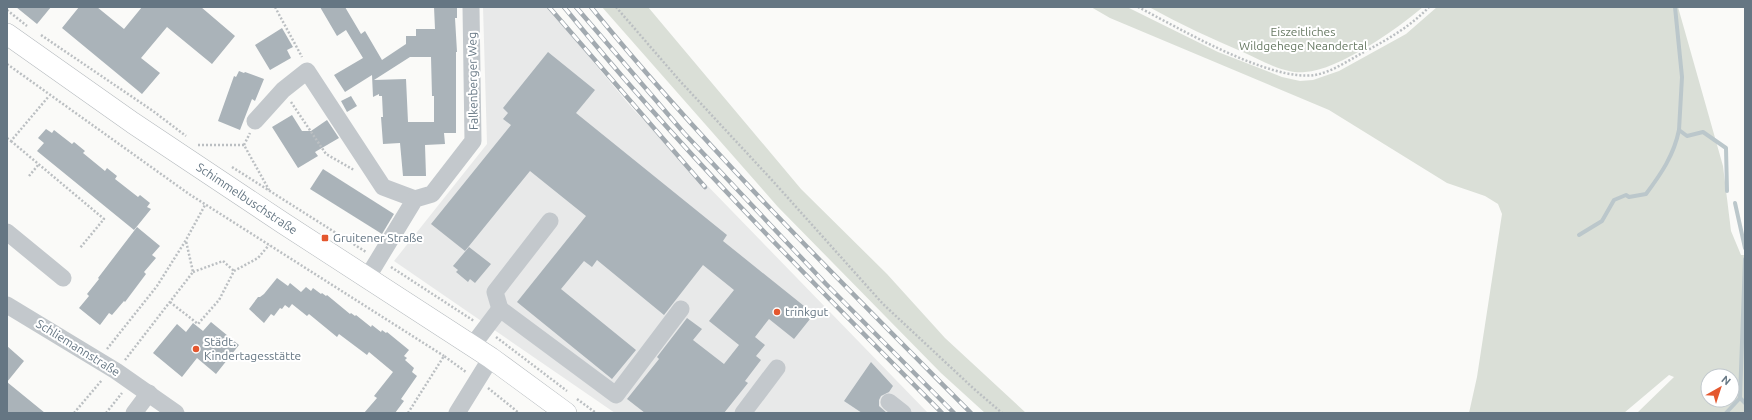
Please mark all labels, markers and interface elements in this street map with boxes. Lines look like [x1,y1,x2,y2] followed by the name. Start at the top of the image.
[1239,25,1367,52] park label: Eiszeitliches Wildgehege Neandertal
[465,32,480,130] street label: Falkenberger Weg
[194,160,300,237] street label: Schimmelbuschstraße
[333,231,423,244] place label: Gruitener Straße
[320,233,330,243] marker: Gruitener Straße
[785,305,829,318] place label: trinkgut
[772,307,782,317] marker: trinkgut
[34,317,122,379] street label: Schliemannstraße
[204,335,301,362] place label: Städt. Kindertagesstätte
[191,344,201,354] marker: Städt. Kindertagesstätte
[1700,368,1740,408] north arrow
[1719,373,1733,387] text: N

